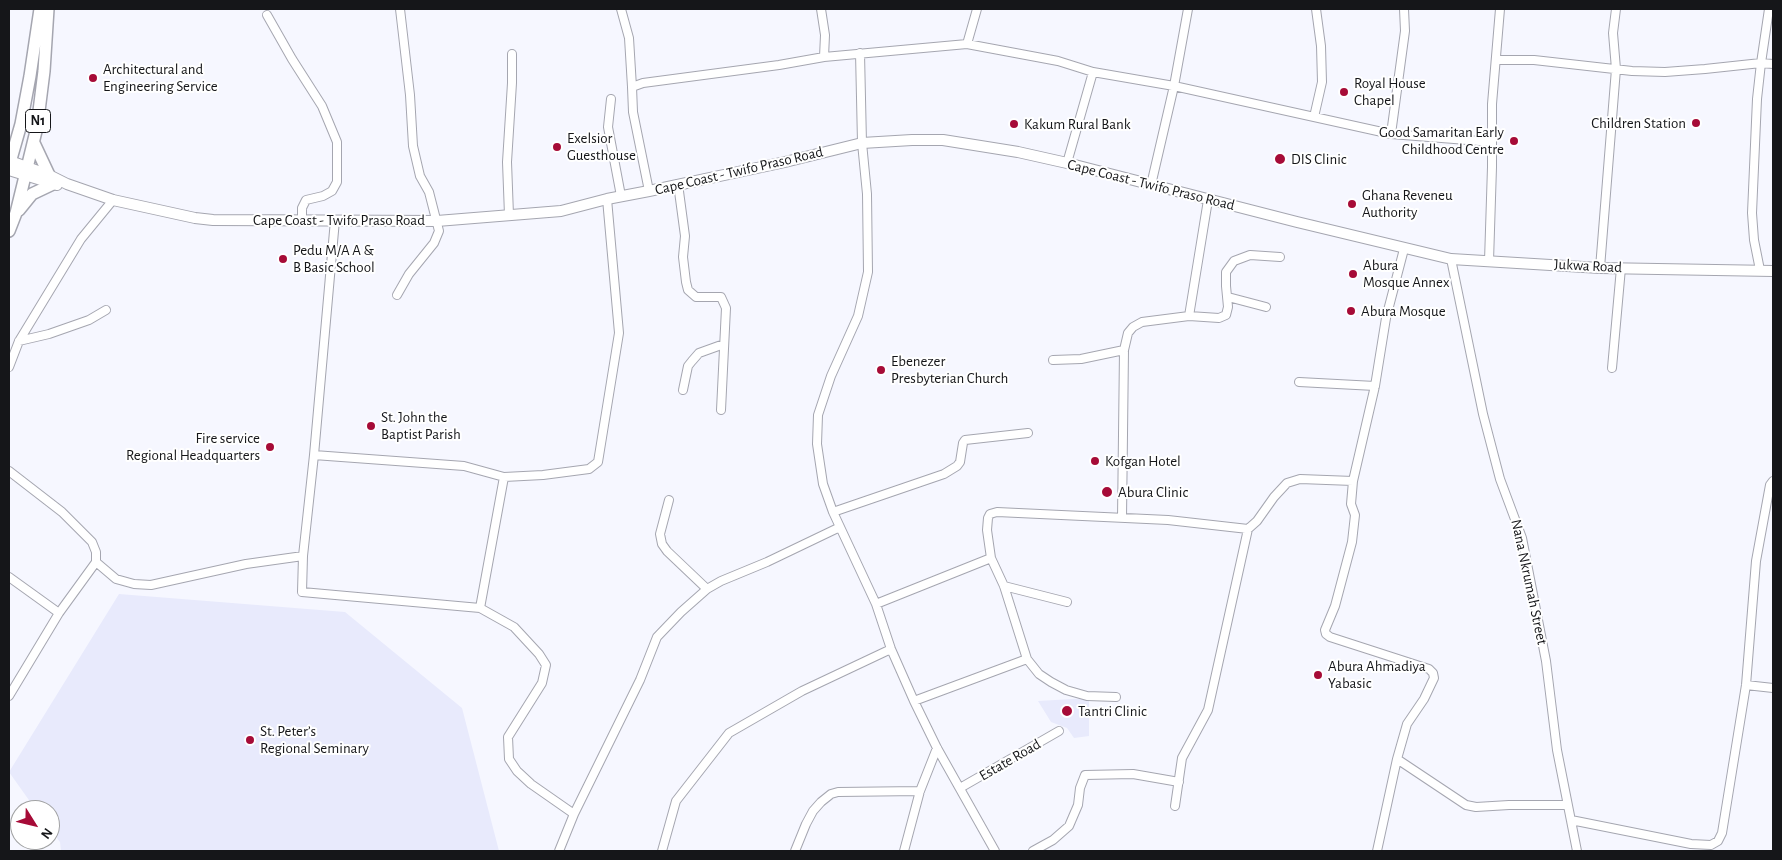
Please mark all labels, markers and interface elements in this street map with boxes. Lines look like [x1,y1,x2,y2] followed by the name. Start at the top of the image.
[103,60,218,95] place label: Architectural and Engineering Service
[87,72,99,84] marker: Architectural and Engineering Service
[1354,74,1426,109] place label: Royal House Chapel
[1338,86,1350,98] marker: Royal House Chapel
[26,110,50,132] road number: N1
[1591,114,1686,132] place label: Children Station
[1024,115,1131,133] place label: Kakum Rural Bank
[1690,117,1702,129] marker: Children Station
[1008,118,1020,130] marker: Kakum Rural Bank
[1379,123,1504,158] place label: Good Samaritan Early Childhood Centre
[567,129,636,164] place label: Exelsior Guesthouse
[1508,135,1520,147] marker: Good Samaritan Early Childhood Centre
[551,141,563,153] marker: Exelsior Guesthouse
[653,143,825,199] street label: Cape Coast - Twifo Praso Road
[1291,150,1347,168] place label: DIS Clinic
[1273,152,1287,166] marker: DIS Clinic
[1065,155,1237,215] street label: Cape Coast - Twifo Praso Road
[1362,186,1453,221] place label: Ghana Reveneu Authority
[1346,198,1358,210] marker: Ghana Reveneu Authority
[253,211,425,229] street label: Cape Coast - Twifo Praso Road
[293,241,375,276] place label: Pedu M/A A & B Basic School
[277,253,289,265] marker: Pedu M/A A & B Basic School
[1554,255,1622,277] street label: Jukwa Road
[1363,256,1449,291] place label: Abura Mosque Annex
[1347,268,1359,280] marker: Abura Mosque Annex
[1361,302,1446,320] place label: Abura Mosque
[1345,305,1357,317] marker: Abura Mosque
[891,352,1008,387] place label: Ebenezer Presbyterian Church
[875,364,887,376] marker: Ebenezer Presbyterian Church
[381,408,461,443] place label: St. John the Baptist Parish
[365,420,377,432] marker: St. John the Baptist Parish
[126,429,260,464] place label: Fire service Regional Headquarters
[264,441,276,453] marker: Fire service Regional Headquarters
[1105,452,1181,470] place label: Kofgan Hotel
[1089,455,1101,467] marker: Kofgan Hotel
[1118,483,1188,501] place label: Abura Clinic
[1100,485,1114,499] marker: Abura Clinic
[1507,518,1551,646] street label: Nana Nkrumah Street
[1328,657,1426,692] place label: Abura Ahmadiya Yabasic
[1312,669,1324,681] marker: Abura Ahmadiya Yabasic
[1078,702,1147,720] place label: Tantri Clinic
[1060,704,1074,718] marker: Tantri Clinic
[260,722,369,757] place label: St. Peter’s Regional Seminary
[244,734,256,746] marker: St. Peter’s Regional Seminary
[976,735,1044,785] street label: Estate Road
[10,800,60,850] north arrow
[38,825,55,841] text: N

